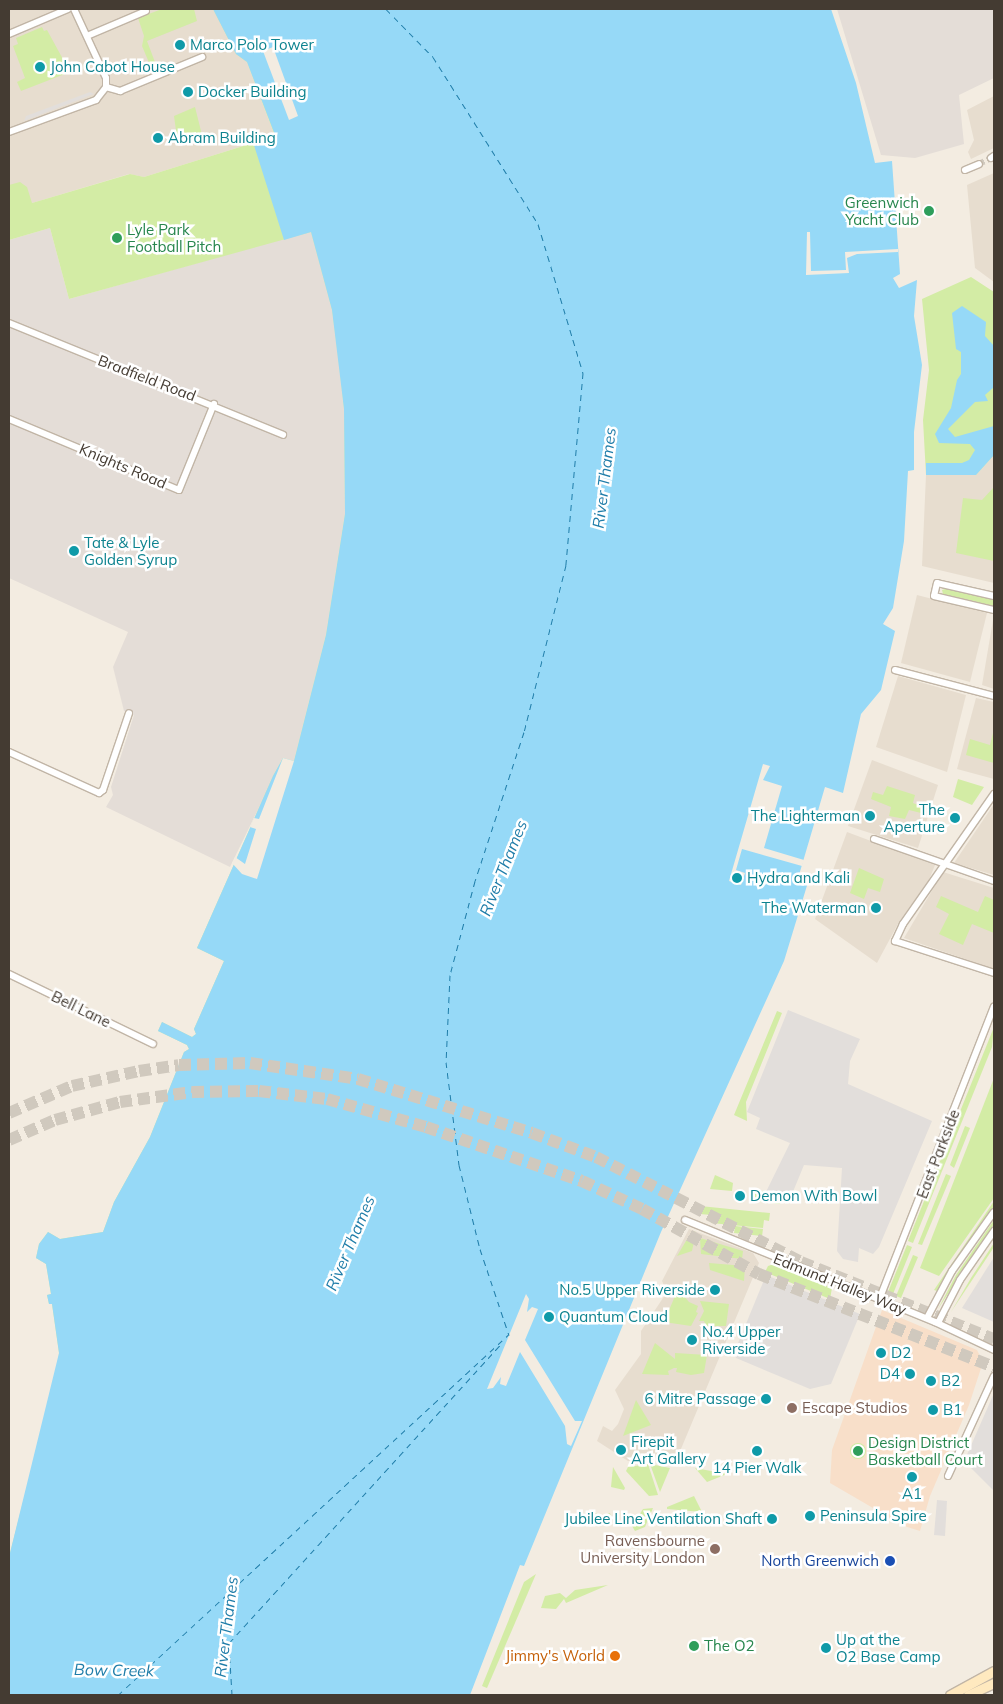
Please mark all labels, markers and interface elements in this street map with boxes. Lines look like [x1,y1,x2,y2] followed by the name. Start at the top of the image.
[190,36,314,54] place label: Marco Polo Tower
[174,39,186,51] marker: Marco Polo Tower
[50,58,175,76] place label: John Cabot House
[34,61,46,73] marker: John Cabot House
[198,83,307,101] place label: Docker Building
[182,86,194,98] marker: Docker Building
[168,129,276,147] place label: Abram Building
[152,132,164,144] marker: Abram Building
[845,193,919,228] place label: Greenwich Yacht Club
[923,205,935,217] marker: Greenwich Yacht Club
[127,220,221,255] place label: Lyle Park Football Pitch
[111,232,123,244] marker: Lyle Park Football Pitch
[95,351,199,405] street label: Bradfield Road
[588,427,620,529] water label: River Thames
[77,440,169,492] street label: Knights Road
[84,533,177,568] place label: Tate & Lyle Golden Syrup
[68,545,80,557] marker: Tate & Lyle Golden Syrup
[884,800,945,835] place label: The Aperture
[751,807,860,825] place label: The Lighterman
[864,810,876,822] marker: The Lighterman
[949,812,961,824] marker: The Aperture
[475,817,531,919] water label: River Thames
[747,869,850,887] place label: Hydra and Kali
[731,872,743,884] marker: Hydra and Kali
[762,899,866,917] place label: The Waterman
[870,902,882,914] marker: The Waterman
[48,987,114,1031] street label: Bell Lane
[913,1107,963,1201] street label: East Parkside
[750,1187,877,1205] place label: Demon With Bowl
[734,1190,746,1202] marker: Demon With Bowl
[321,1193,379,1293] water label: River Thames
[771,1249,909,1319] street label: Edmund Halley Way
[559,1281,705,1299] place label: No.5 Upper Riverside
[709,1284,721,1296] marker: No.5 Upper Riverside
[559,1308,668,1326] place label: Quantum Cloud
[543,1311,555,1323] marker: Quantum Cloud
[702,1322,780,1357] place label: No.4 Upper Riverside
[686,1334,698,1346] marker: No.4 Upper Riverside
[891,1344,911,1362] place label: D2
[875,1347,887,1359] marker: D2
[880,1365,900,1383] place label: D4
[904,1368,916,1380] marker: D4
[941,1372,960,1390] place label: B2
[925,1375,937,1387] marker: B2
[644,1390,756,1408] place label: 6 Mitre Passage
[760,1393,772,1405] marker: 6 Mitre Passage
[802,1399,907,1417] place label: Escape Studios
[943,1401,962,1419] place label: B1
[786,1402,798,1414] marker: Escape Studios
[927,1404,939,1416] marker: B1
[631,1432,706,1467] place label: Firepit Art Gallery
[868,1433,983,1468] place label: Design District Basketball Court
[615,1444,627,1456] marker: Firepit Art Gallery
[751,1445,763,1457] marker: 14 Pier Walk
[852,1445,864,1457] marker: Design District Basketball Court
[713,1459,801,1477] place label: 14 Pier Walk
[906,1471,918,1483] marker: A1
[902,1485,922,1503] place label: A1
[820,1507,927,1525] place label: Peninsula Spire
[564,1510,762,1528] place label: Jubilee Line Ventilation Shaft
[804,1510,816,1522] marker: Peninsula Spire
[766,1513,778,1525] marker: Jubilee Line Ventilation Shaft
[580,1531,705,1566] place label: Ravensbourne University London
[709,1543,721,1555] marker: Ravensbourne University London
[761,1552,879,1570] place label: North Greenwich
[883,1554,897,1568] marker: North Greenwich
[210,1576,242,1678] water label: River Thames
[836,1630,940,1665] place label: Up at the O2 Base Camp
[704,1637,755,1655] place label: The O2
[688,1640,700,1652] marker: The O2
[820,1642,832,1654] marker: Up at the O2 Base Camp
[505,1647,605,1665] place label: Jimmy's World
[609,1650,621,1662] marker: Jimmy's World
[74,1660,154,1680] water label: Bow Creek

